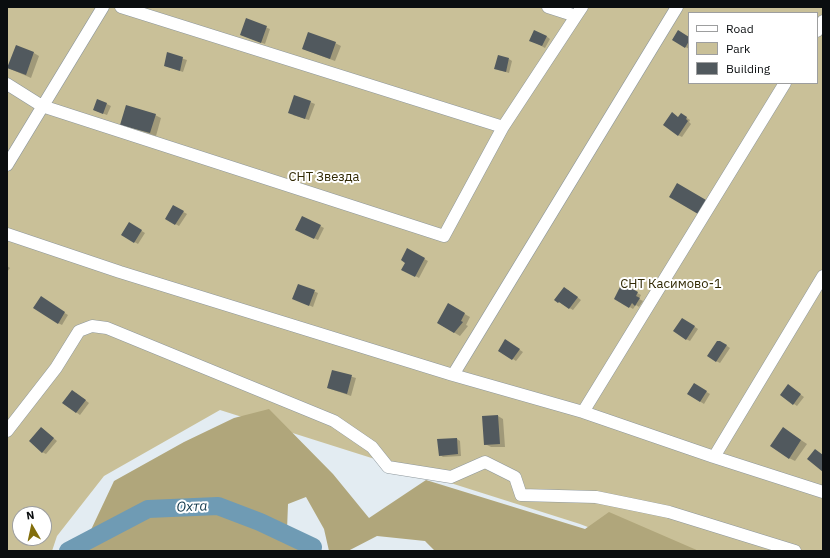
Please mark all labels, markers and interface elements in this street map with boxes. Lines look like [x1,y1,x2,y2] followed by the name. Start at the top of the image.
[688,12,818,84] legend
[726,21,754,36] text: Road
[726,41,750,56] text: Park
[726,61,770,76] text: Building
[288,169,360,185] park label: СНТ Звезда
[620,276,722,292] park label: СНТ Касимово-1
[176,498,208,516] water label: Охта
[12,506,52,546] north arrow
[25,508,35,523] text: N

